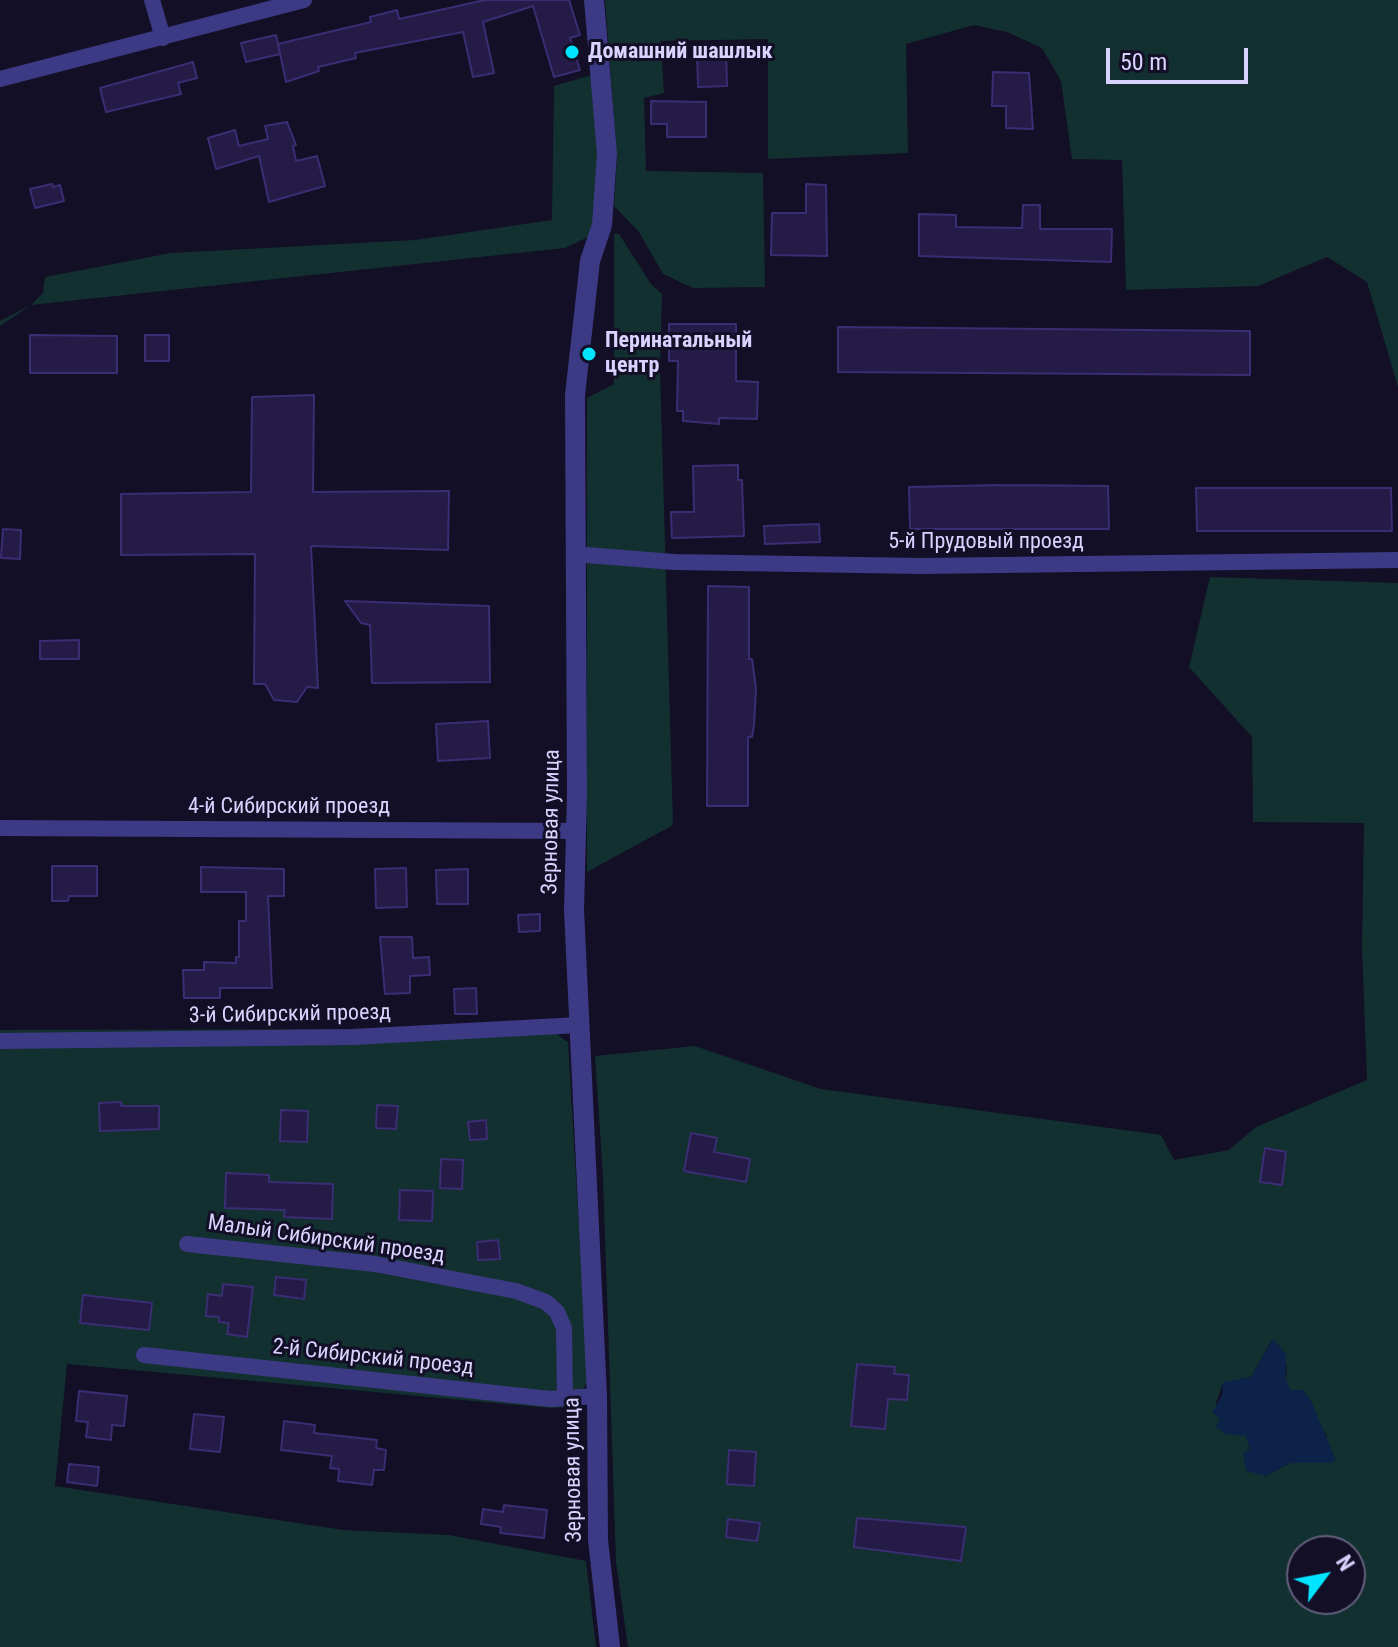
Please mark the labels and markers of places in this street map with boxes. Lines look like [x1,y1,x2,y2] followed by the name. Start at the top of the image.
[588,39,773,65] place label: Домашний шашлык
[563,43,581,61] marker: Домашний шашлык
[605,328,752,380] place label: Перинатальный центр
[580,345,598,363] marker: Перинатальный центр

